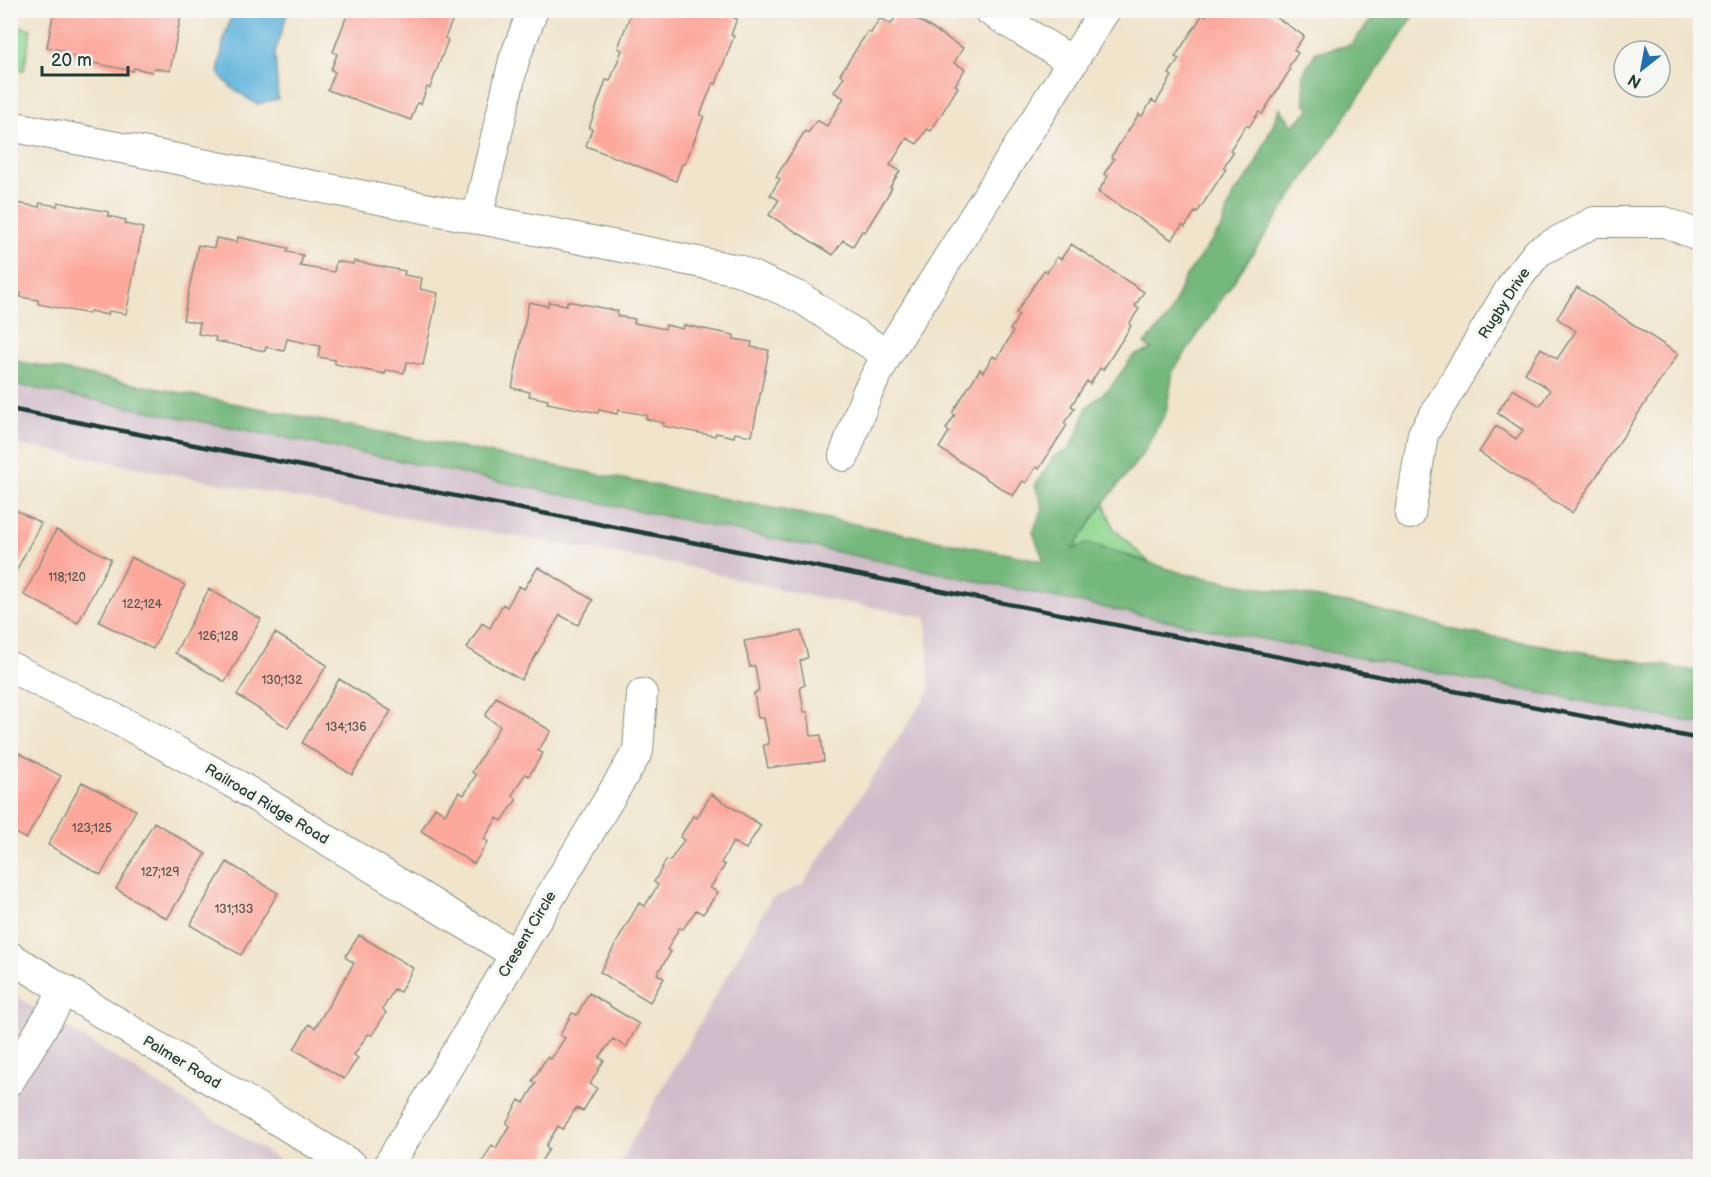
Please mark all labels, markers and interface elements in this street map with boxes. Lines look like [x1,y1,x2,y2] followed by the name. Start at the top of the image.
[42,39,128,77] scale bar
[1612,39,1672,99] north arrow
[51,50,92,71] text: 20 m
[1625,69,1645,92] text: N
[1474,264,1535,342] street label: Rugby Drive
[48,570,86,585] house number: 118;120
[122,597,163,612] house number: 122;124
[198,629,238,644] house number: 126;128
[262,673,302,688] house number: 130;132
[325,720,367,735] house number: 134;136
[201,760,332,849] street label: Railroad Ridge Road
[72,821,112,836] house number: 123;125
[141,865,179,880] house number: 127;129
[494,887,561,981] street label: Cresent Circle
[215,902,253,917] house number: 131;133
[139,1032,224,1093] street label: Palmer Road

